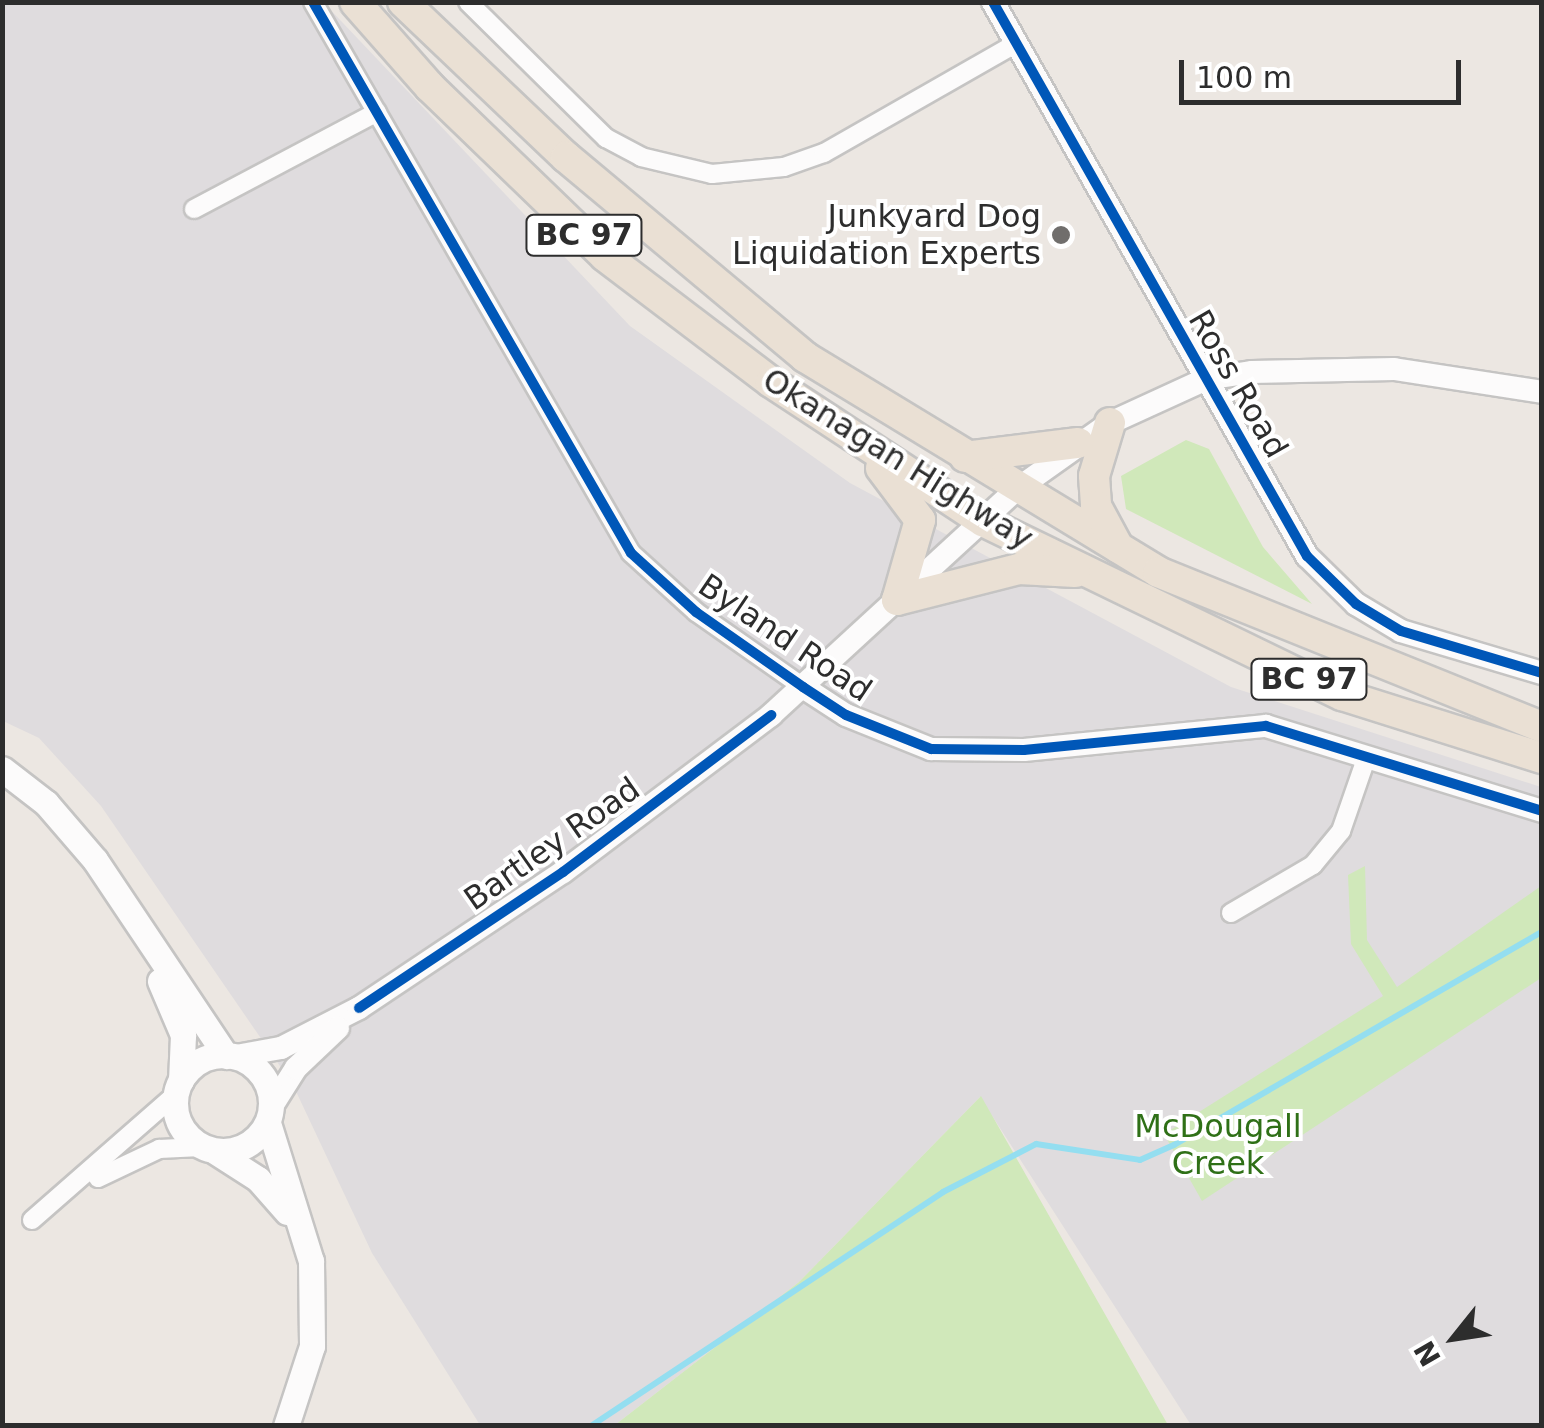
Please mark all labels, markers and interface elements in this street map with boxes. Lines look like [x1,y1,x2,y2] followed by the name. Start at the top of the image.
[1184,40,1466,102] scale bar
[1196,60,1292,95] text: 100 m
[732,198,1041,273] place label: Junkyard Dog Liquidation Experts
[524,210,644,260] road number: BC 97
[1050,224,1072,246] marker: Junkyard Dog Liquidation Experts
[1180,303,1296,465] street label: Ross Road
[756,360,1040,558] street label: Okanagan Highway
[691,566,879,710] street label: Byland Road
[1249,654,1369,704] road number: BC 97
[457,769,647,919] street label: Bartley Road
[1134,1108,1302,1183] park label: McDougall Creek
[1404,1288,1504,1388] north arrow
[1407,1335,1448,1372] text: N

